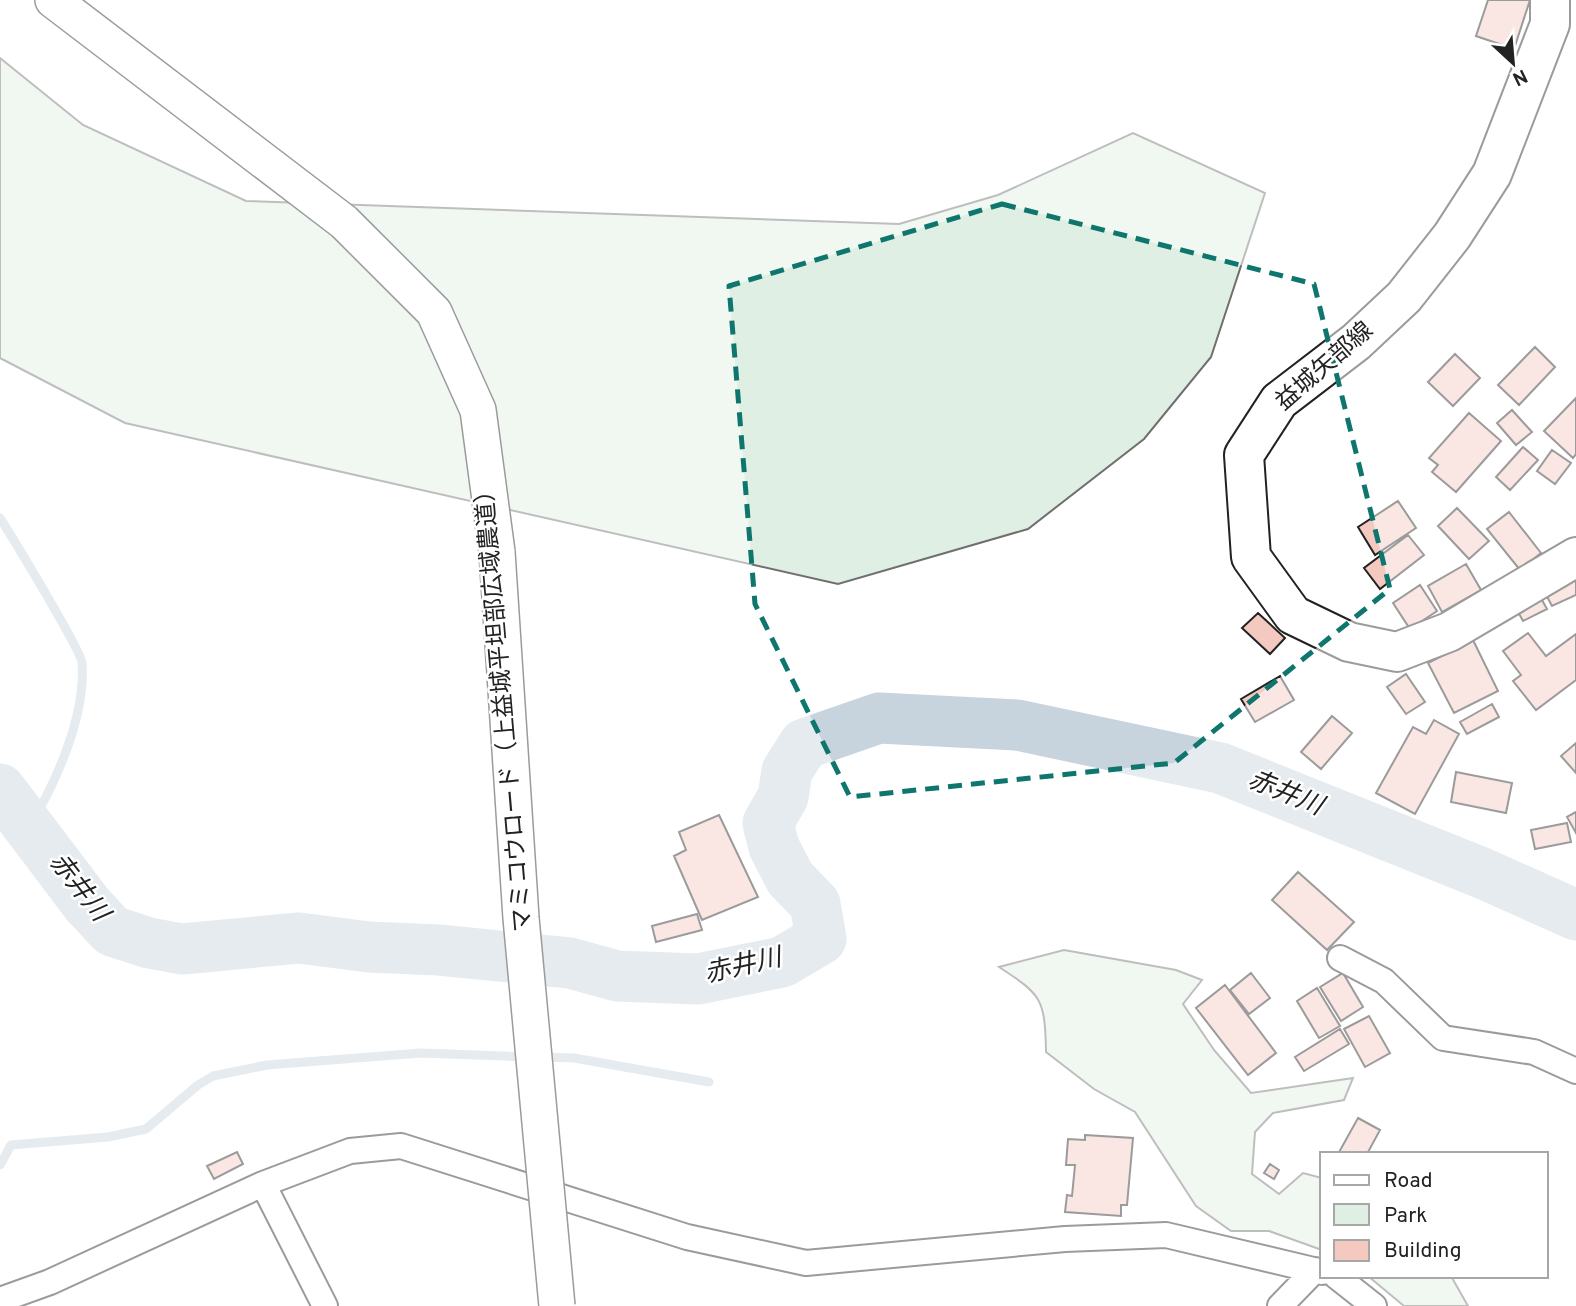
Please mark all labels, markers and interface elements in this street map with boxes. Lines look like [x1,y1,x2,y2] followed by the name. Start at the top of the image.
[1478,28,1548,98] north arrow
[1508,63,1531,90] text: N
[1270,316,1380,418] street label: 益城矢部線
[470,477,540,933] street label: マミコウロード（上益城平坦部広域農道）
[1243,764,1330,825] water label: 赤井川
[41,847,117,931] water label: 赤井川
[701,941,788,992] water label: 赤井川
[1320,1152,1548,1278] legend
[1384,1168,1433,1195] text: Road
[1384,1203,1427,1230] text: Park
[1384,1238,1462,1265] text: Building

